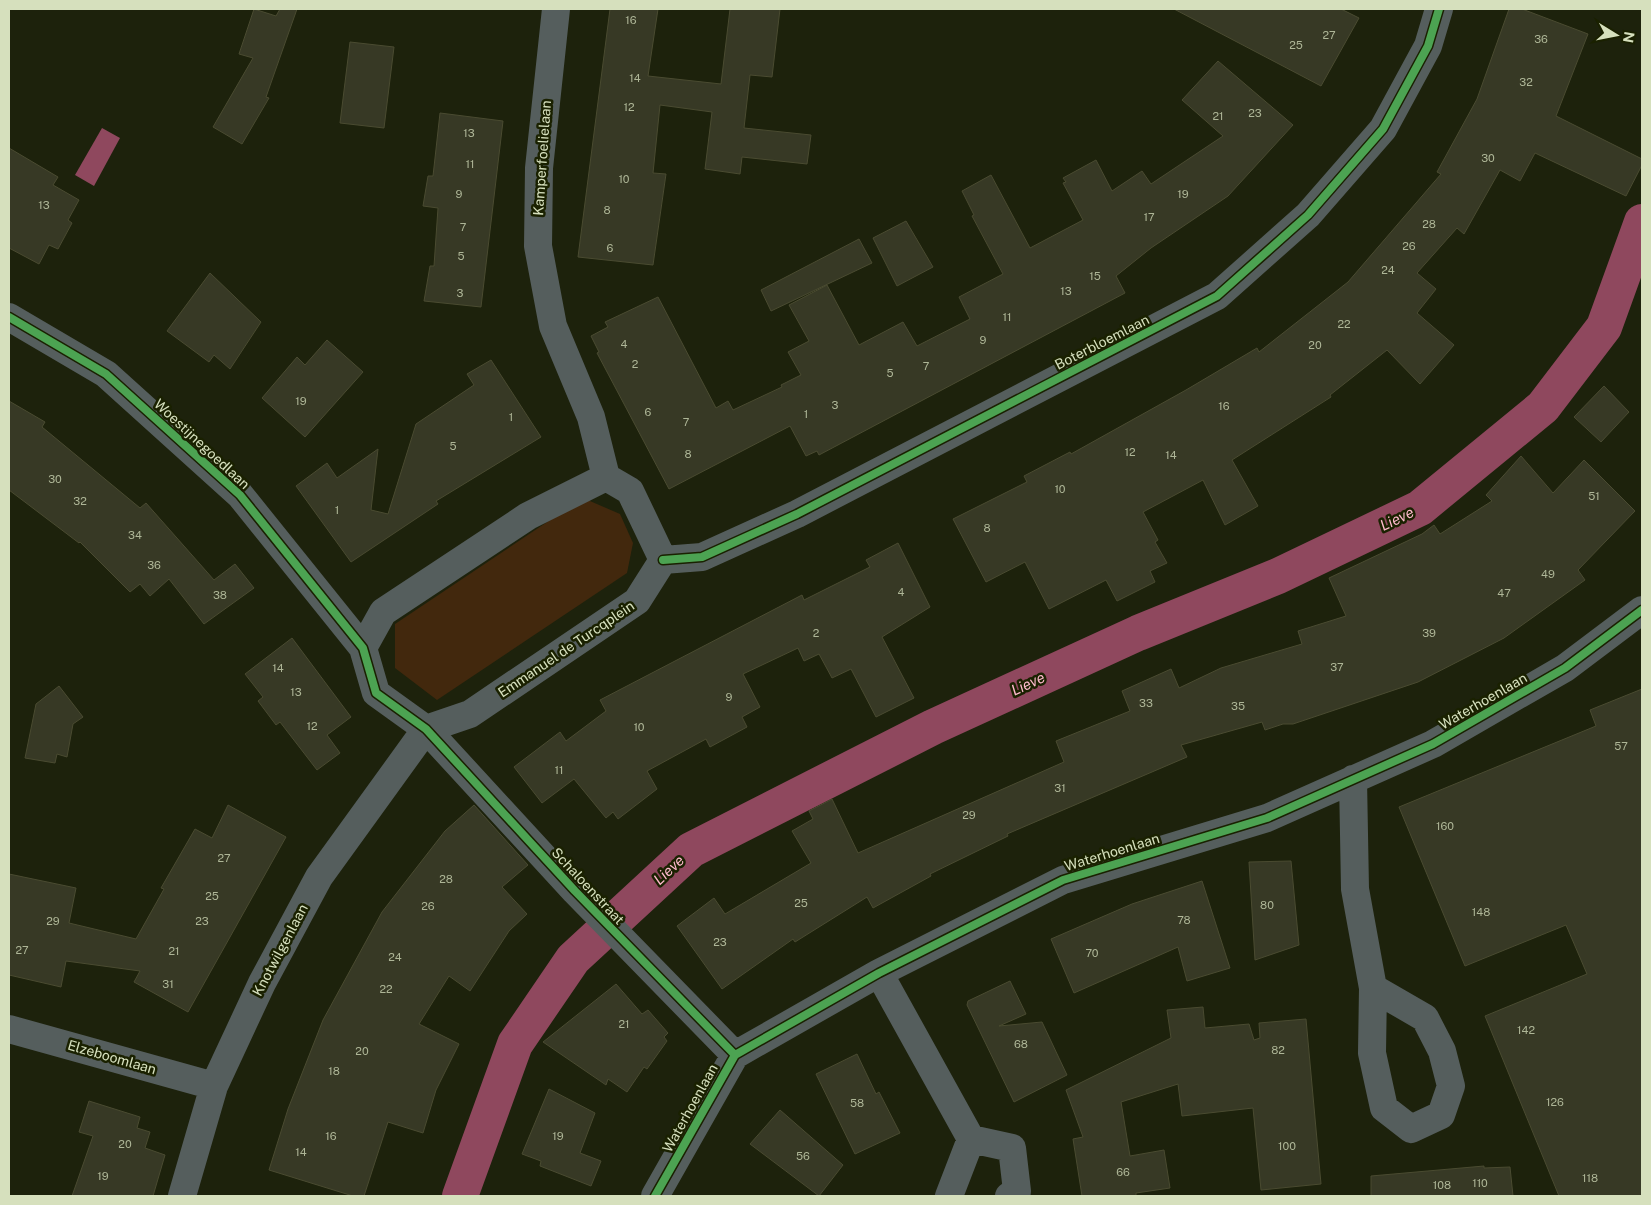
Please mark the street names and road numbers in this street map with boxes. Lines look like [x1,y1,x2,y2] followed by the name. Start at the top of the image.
[530,100,554,216] street label: Kamperfoelielaan
[1052,311,1152,373] street label: Boterbloemlaan
[151,396,253,492] street label: Woestijnegoedlaan
[495,597,637,701] street label: Emmanuel de Turcqplein
[1436,669,1530,733] street label: Waterhoenlaan
[1063,830,1161,874] street label: Waterhoenlaan
[549,844,627,928] street label: Schaloenstraat
[249,901,311,999] street label: Knotwilgenlaan
[66,1037,158,1077] street label: Elzeboomlaan
[659,1061,721,1155] street label: Waterhoenlaan

